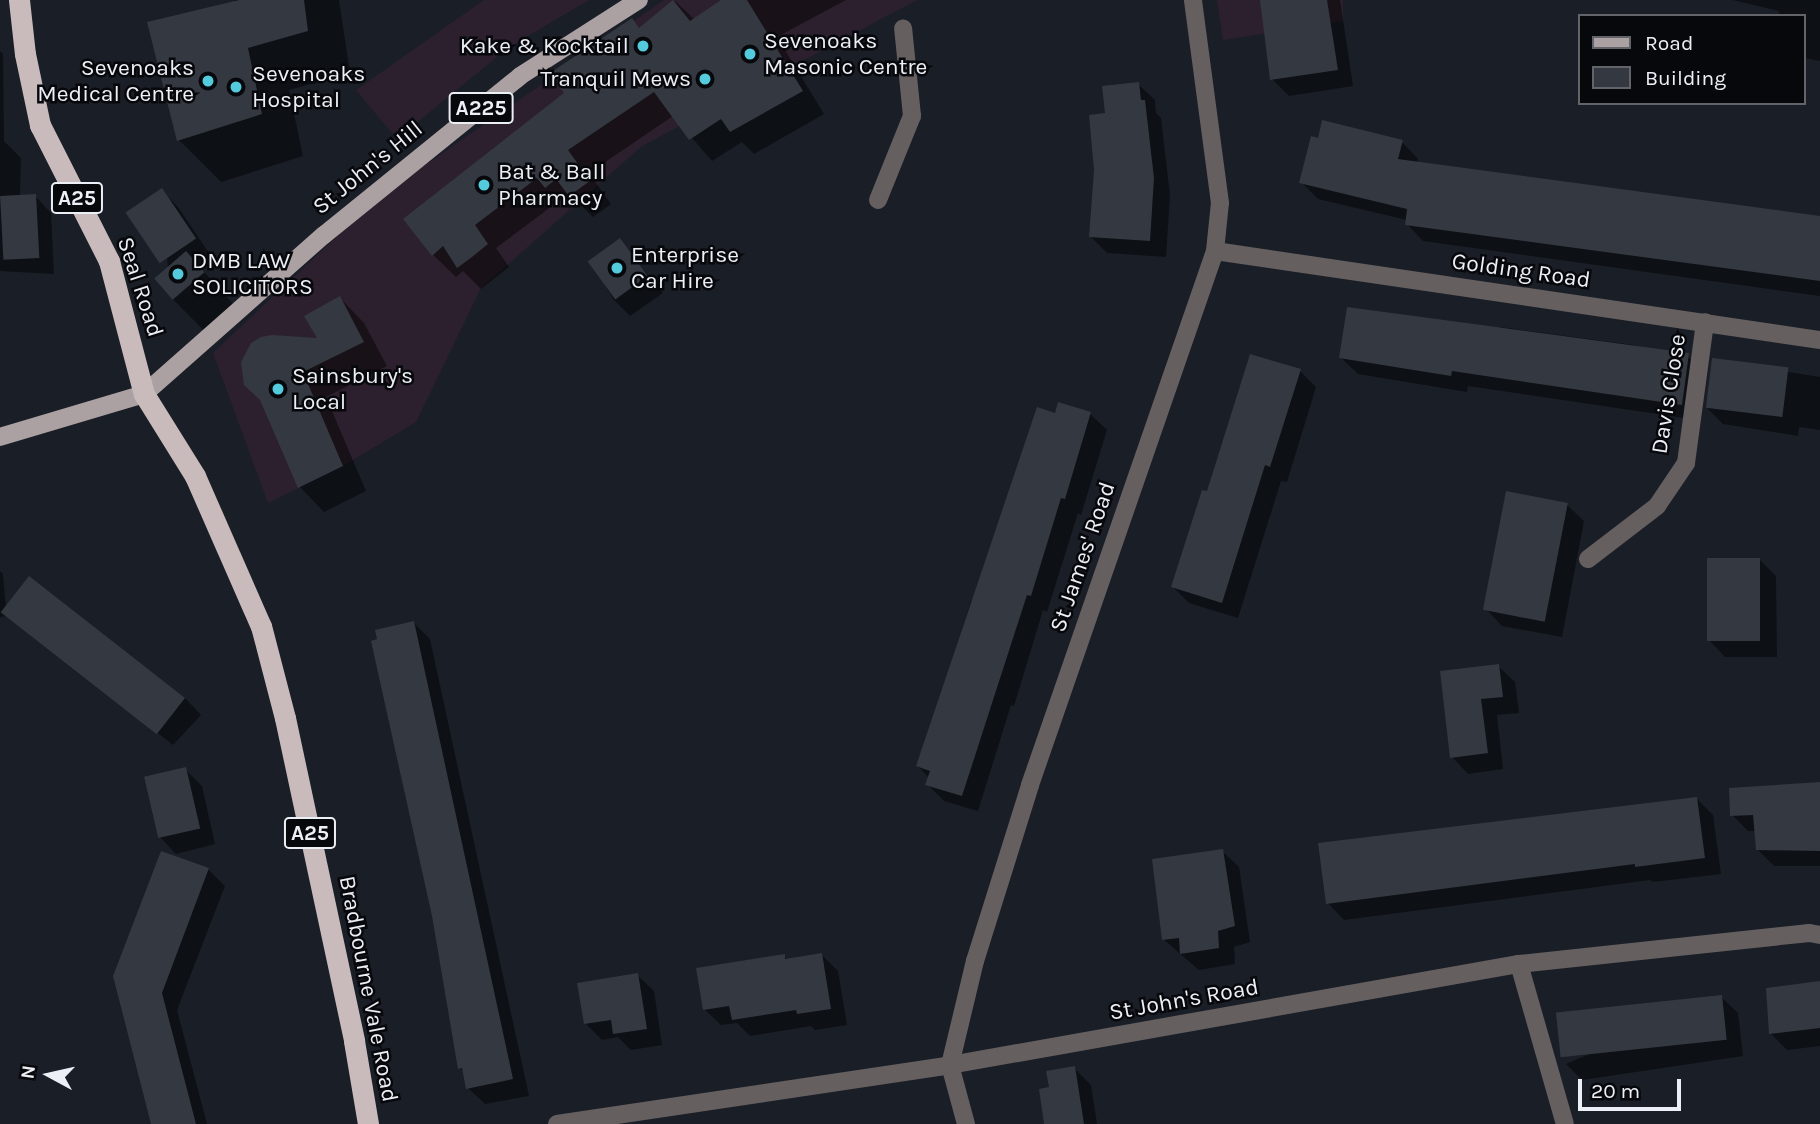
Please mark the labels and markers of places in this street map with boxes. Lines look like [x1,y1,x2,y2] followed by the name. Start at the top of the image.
[764,27,927,81] place label: Sevenoaks Masonic Centre
[460,32,629,60] place label: Kake & Kocktail
[635,38,651,54] marker: Kake & Kocktail
[742,46,758,62] marker: Sevenoaks Masonic Centre
[37,54,194,108] place label: Sevenoaks Medical Centre
[252,60,365,114] place label: Sevenoaks Hospital
[540,65,691,93] place label: Tranquil Mews
[697,71,713,87] marker: Tranquil Mews
[200,73,216,89] marker: Sevenoaks Medical Centre
[226,77,246,97] marker: Sevenoaks Hospital
[498,158,605,212] place label: Bat & Ball Pharmacy
[476,177,492,193] marker: Bat & Ball Pharmacy
[631,241,739,295] place label: Enterprise Car Hire
[192,247,313,301] place label: DMB LAW SOLICITORS
[609,260,625,276] marker: Enterprise Car Hire
[170,266,186,282] marker: DMB LAW SOLICITORS
[292,362,413,416] place label: Sainsbury's Local
[270,381,286,397] marker: Sainsbury's Local

